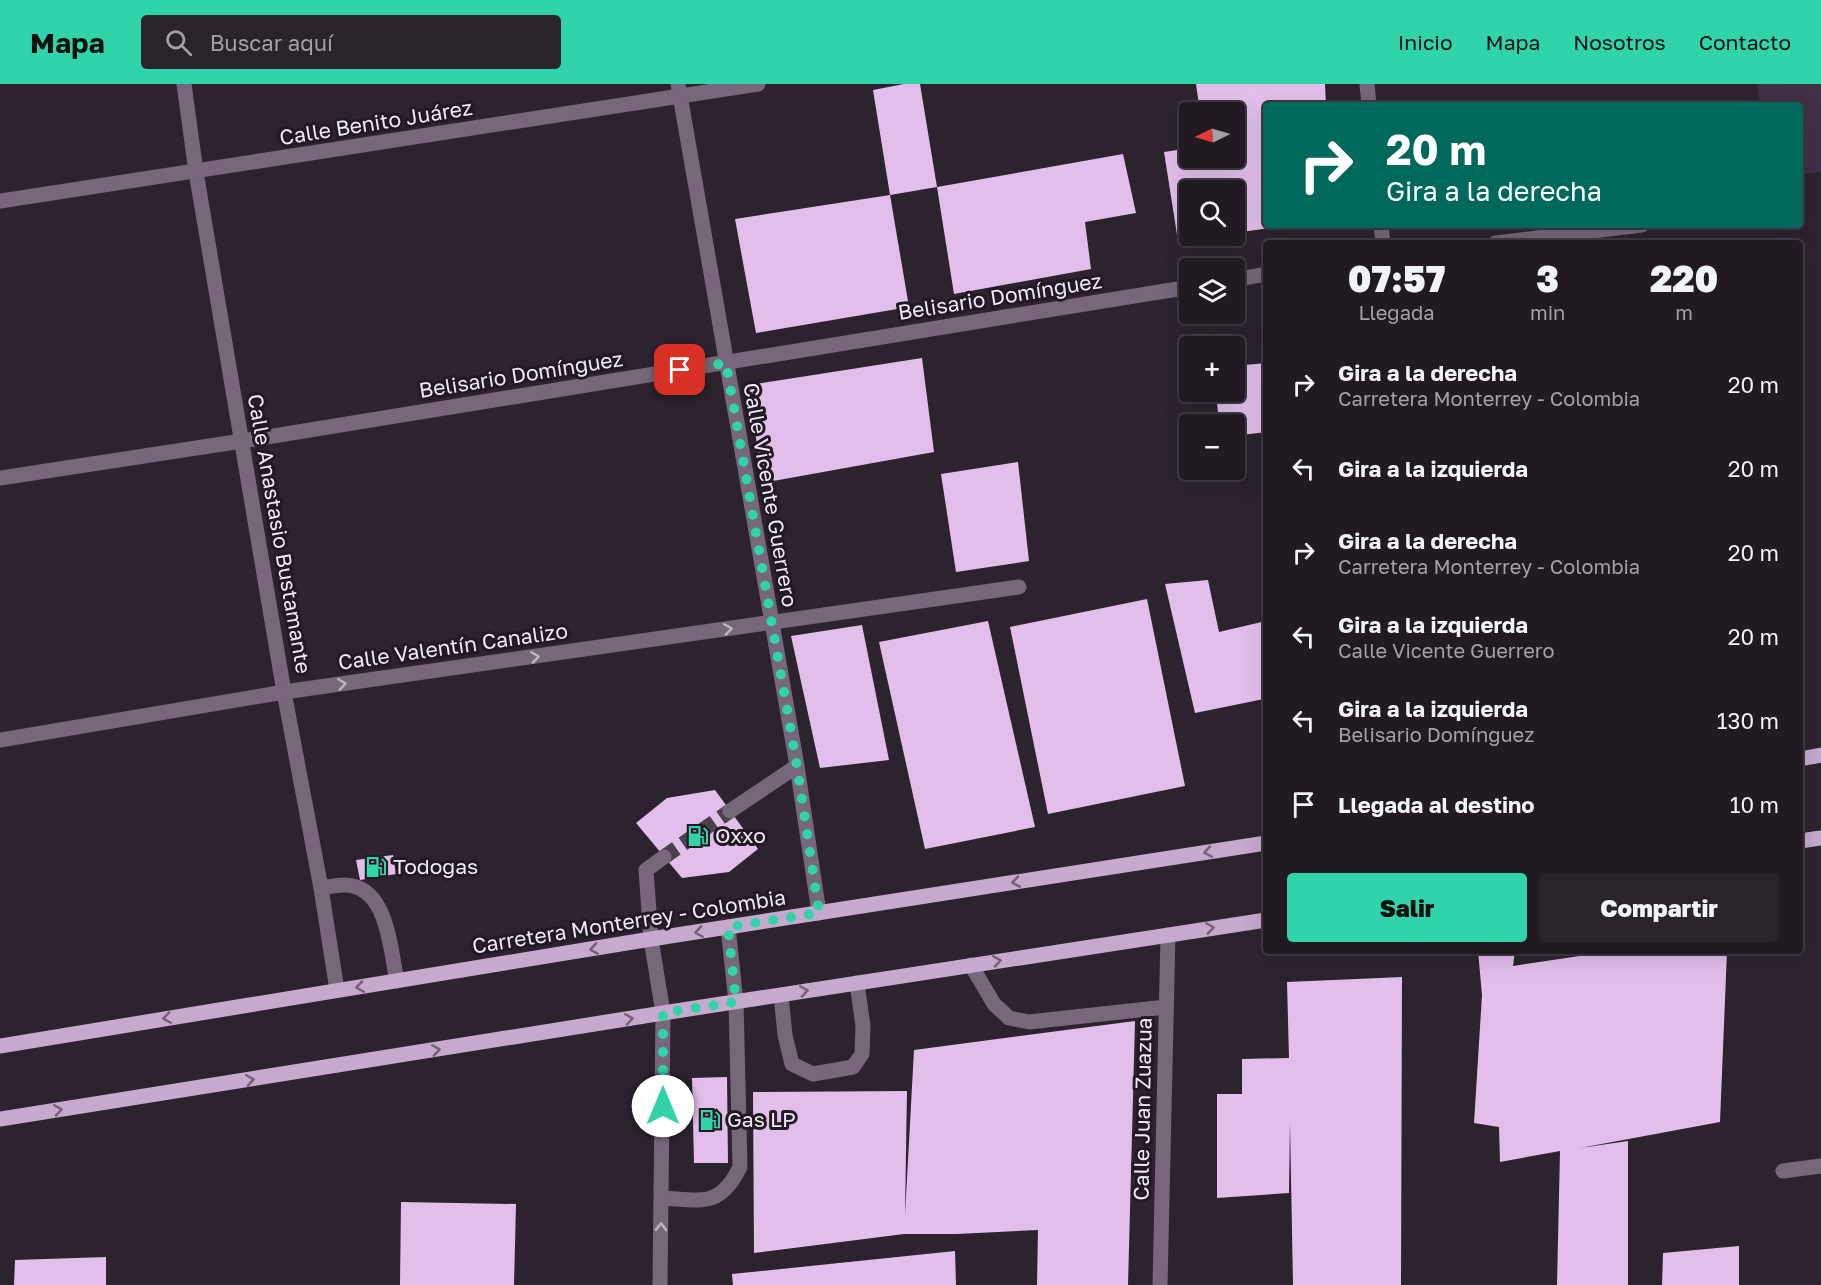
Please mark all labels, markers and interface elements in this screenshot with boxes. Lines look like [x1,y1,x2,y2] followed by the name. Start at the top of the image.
[141,15,561,69] search box
[30,26,105,59] text: Mapa
[162,26,195,59] icon: search
[210,29,333,56] text: Buscar aquí
[1398,29,1453,55] text: Inicio
[1486,29,1540,55] text: Mapa
[1573,29,1666,55] text: Nosotros
[1699,29,1791,55] text: Contacto
[278,94,474,150] street label: Calle Benito Juárez
[1179,102,1245,168] north arrow
[1179,102,1245,480] map controls
[1386,124,1486,174] text: 20 m
[1287,126,1365,204] icon: right
[1386,175,1602,207] text: Gira a la derecha
[1179,180,1245,246] button: search
[1348,257,1445,300] text: 07:57
[1536,257,1559,300] text: 3
[1650,257,1718,300] text: 220
[1179,258,1245,324] button: layers
[896,267,1104,325] street label: Belisario Domínguez
[1358,300,1435,324] text: Llegada
[1530,300,1565,324] text: min
[1675,300,1693,324] text: m
[1179,336,1245,402] button: +
[654,344,705,395] pin
[417,345,625,403] street label: Belisario Domínguez
[663,353,696,386] icon: arrive
[1338,359,1517,386] text: Gira a la derecha
[1287,368,1320,401] icon: right
[1728,371,1779,398] text: 20 m
[738,381,804,609] street label: Calle Vicente Guerrero
[1338,386,1640,410] text: Carretera Monterrey - Colombia
[243,392,317,676] street label: Calle Anastasio Bustamante
[1179,414,1245,480] button: −
[1287,452,1320,485] icon: left
[1338,455,1528,482] text: Gira a la izquierda
[1728,455,1779,482] text: 20 m
[1338,527,1517,554] text: Gira a la derecha
[1287,536,1320,569] icon: right
[1728,539,1779,566] text: 20 m
[1338,554,1640,578] text: Carretera Monterrey - Colombia
[1338,611,1528,638] text: Gira a la izquierda
[336,617,569,675] street label: Calle Valentín Canalizo
[1287,620,1320,653] icon: left
[1728,623,1779,650] text: 20 m
[724,624,733,636] one-way arrow
[1338,638,1554,662] text: Calle Vicente Guerrero
[531,651,540,663] one-way arrow
[338,679,347,691] one-way arrow
[1338,695,1528,722] text: Gira a la izquierda
[1287,704,1320,737] icon: left
[1717,707,1779,734] text: 130 m
[1338,722,1534,746] text: Belisario Domínguez
[1287,788,1320,821] icon: arrive
[1338,791,1535,818] text: Llegada al destino
[1730,791,1779,818] text: 10 m
[715,822,766,848] place label: Oxxo
[686,824,710,848] fuel station icon: Oxxo
[1204,845,1214,858] one-way arrow
[393,853,478,879] place label: Todogas
[364,855,388,879] fuel station icon: Todogas
[1287,873,1527,942] button: Salir
[1539,873,1779,942] button: Compartir
[1011,876,1020,888] one-way arrow
[470,883,788,959] street label: Carretera Monterrey - Colombia
[1206,923,1215,935] one-way arrow
[695,925,705,938] one-way arrow
[589,942,598,954] one-way arrow
[992,956,1001,968] one-way arrow
[355,980,364,992] one-way arrow
[800,986,809,998] one-way arrow
[163,1012,172,1024] one-way arrow
[624,1013,634,1025] one-way arrow
[1127,1017,1157,1201] street label: Calle Juan Zuazua
[431,1044,441,1057] one-way arrow
[246,1074,255,1086] one-way arrow
[631,1074,695,1138] position arrow
[52,1104,62,1117] one-way arrow
[727,1106,796,1132] place label: Gas LP
[698,1108,722,1132] fuel station icon: Gas LP
[655,1222,668,1231] one-way arrow

